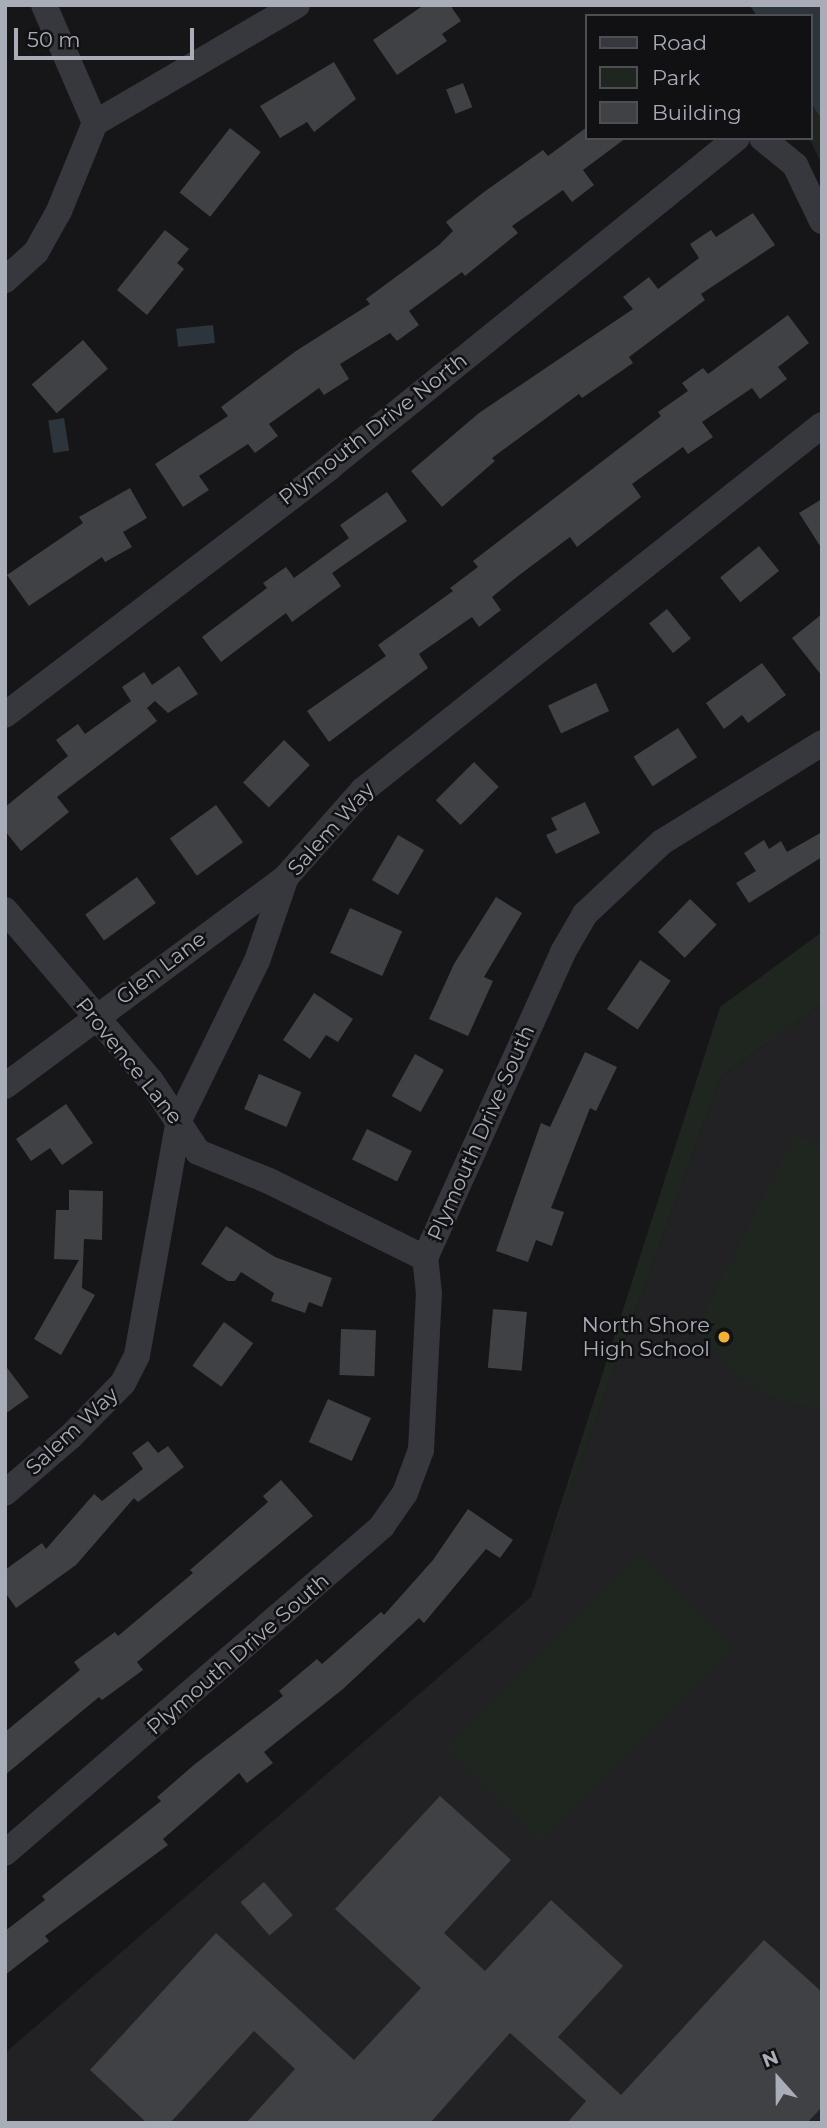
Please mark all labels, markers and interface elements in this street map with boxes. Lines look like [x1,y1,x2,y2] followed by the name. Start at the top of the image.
[18,14,198,58] scale bar
[586,14,813,140] legend
[27,27,81,52] text: 50 m
[652,30,707,55] text: Road
[652,65,700,90] text: Park
[652,100,742,125] text: Building
[274,348,472,510] street label: Plymouth Drive North
[283,777,379,881] street label: Salem Way
[111,926,211,1010] street label: Glen Lane
[70,993,188,1129] street label: Provence Lane
[422,1021,540,1245] street label: Plymouth Drive South
[582,1312,710,1362] place label: North Shore High School
[716,1329,732,1345] marker: North Shore High School
[21,1382,123,1480] street label: Salem Way
[142,1568,334,1740] street label: Plymouth Drive South
[743,2044,813,2114] north arrow
[759,2045,782,2072] text: N

